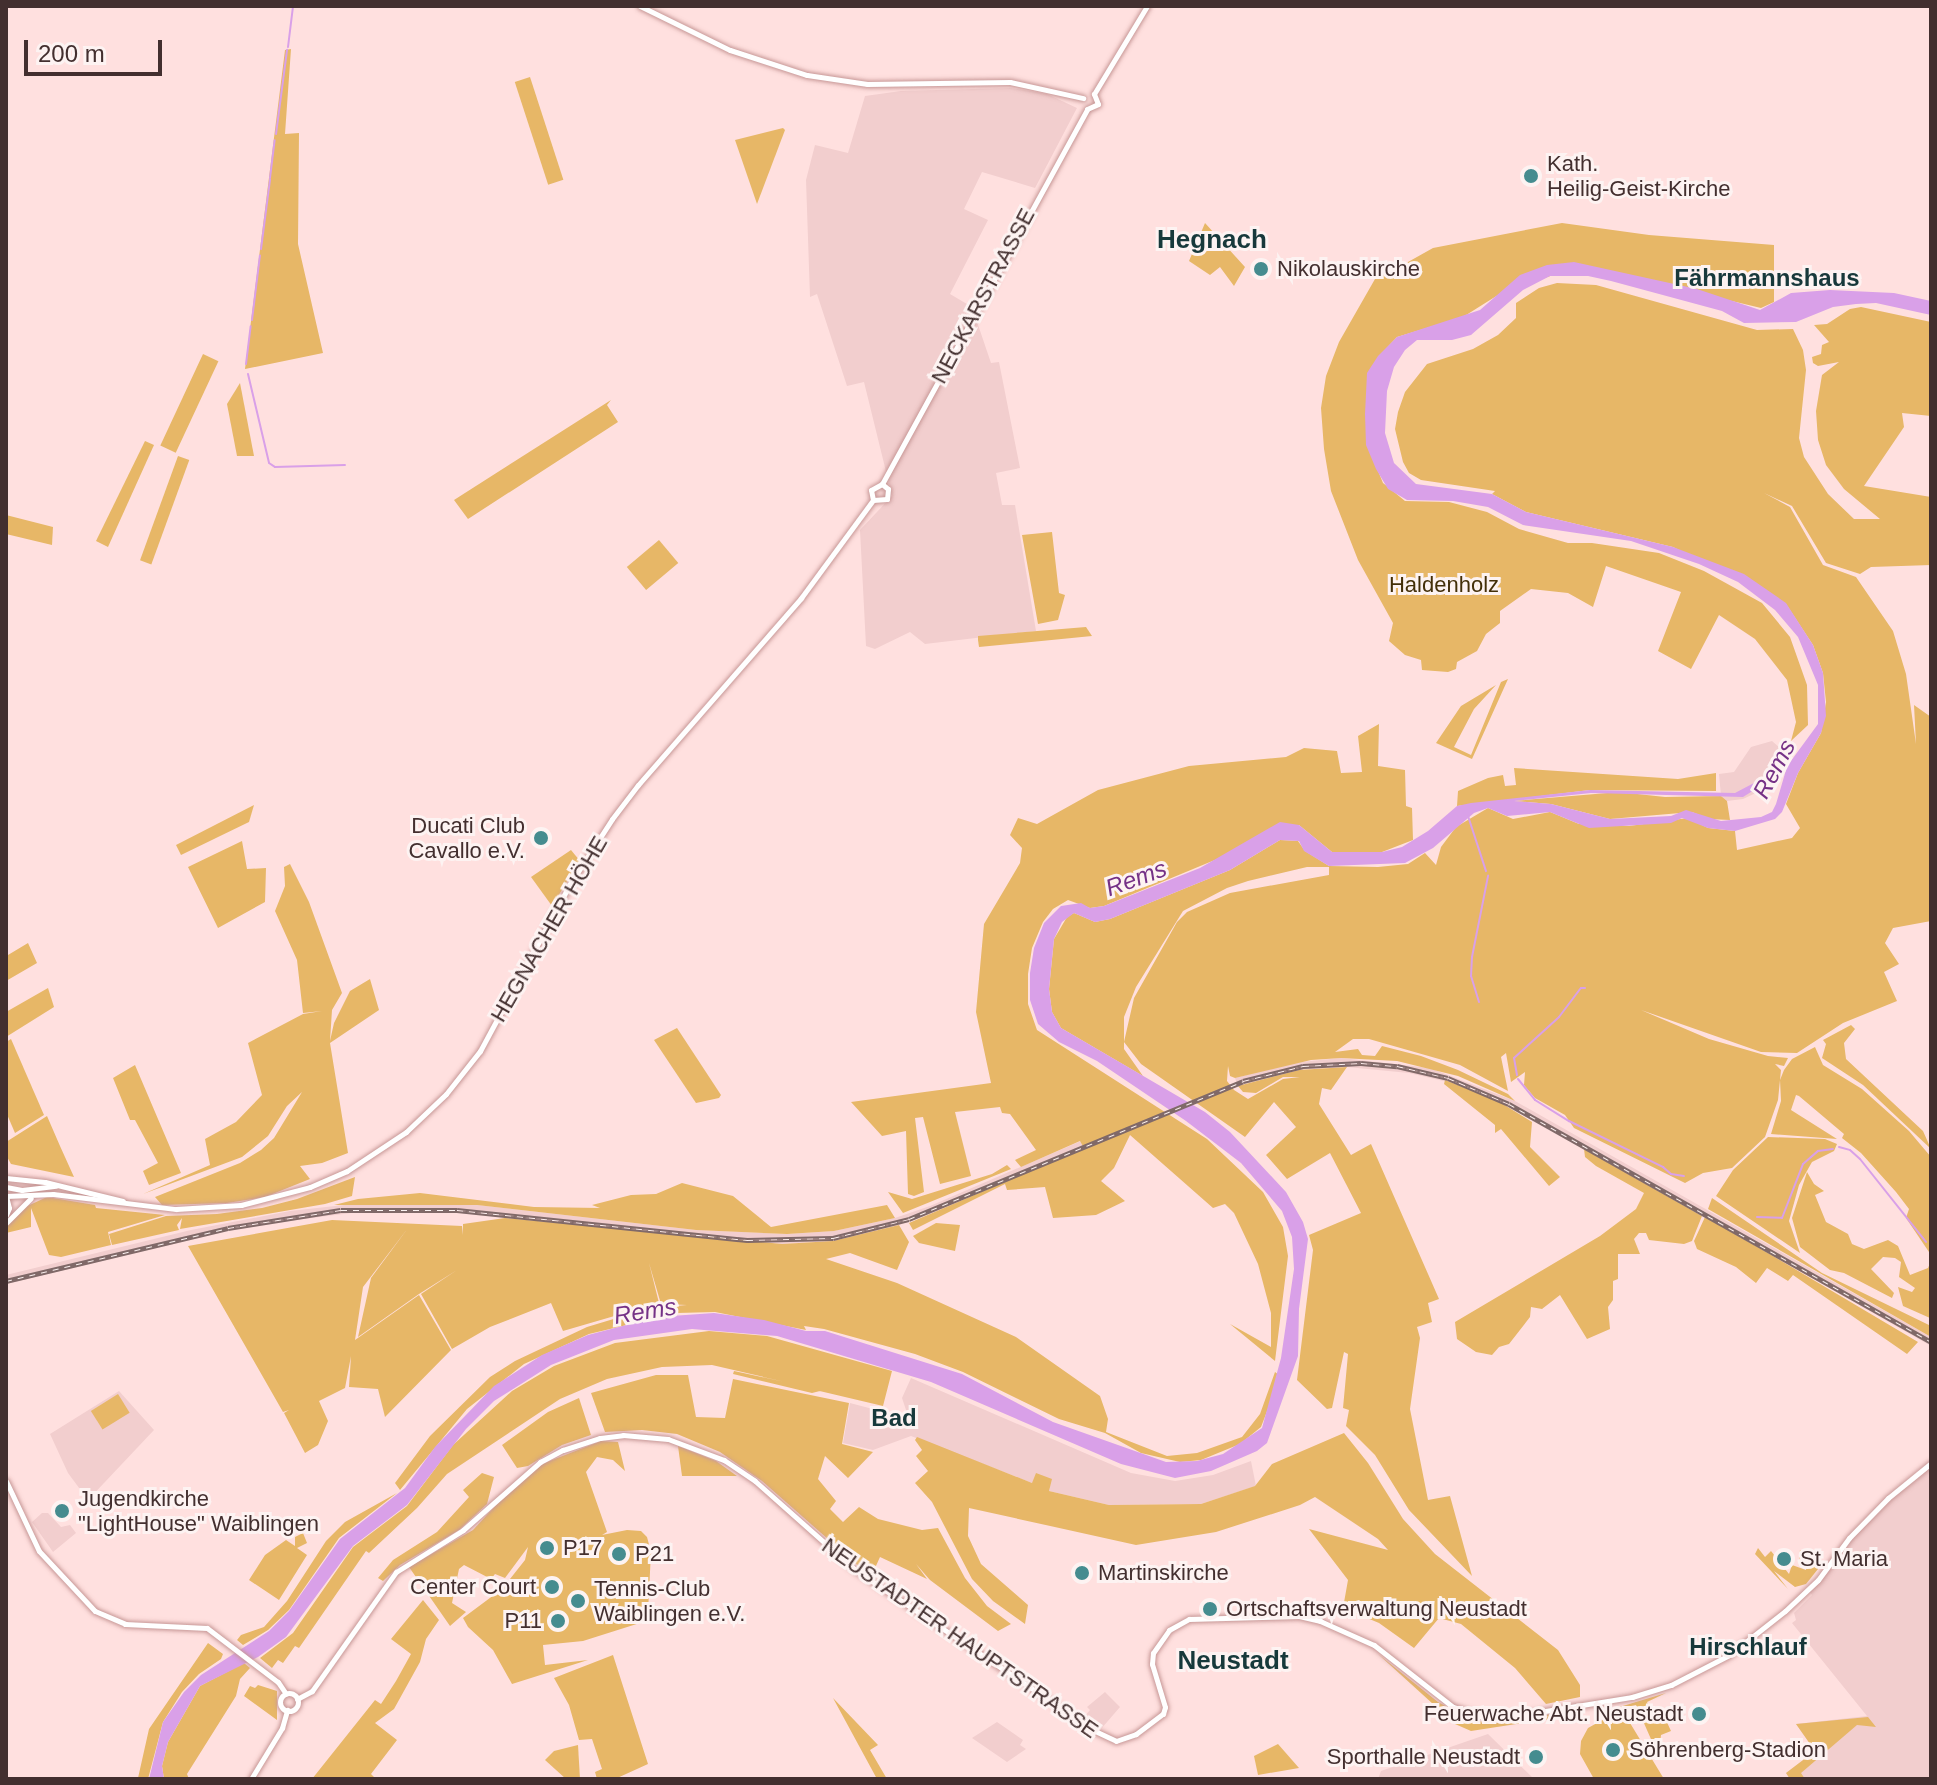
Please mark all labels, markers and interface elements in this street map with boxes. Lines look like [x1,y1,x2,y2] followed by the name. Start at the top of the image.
[28,24,166,74] scale bar
[38,40,105,67] text: 200 m
[1547,150,1730,202] place label: Kath. Heilig-Geist-Kirche
[1522,167,1540,185] marker: Kath. Heilig-Geist-Kirche
[926,204,1040,388] street label: NECKARSTRASSE
[1157,224,1267,256] district label: Hegnach
[1277,256,1420,282] place label: Nikolauskirche
[1252,260,1270,278] marker: Nikolauskirche
[1674,264,1860,292] district label: Fährmannshaus
[1389,572,1499,598] park label: Haldenholz
[1747,735,1801,803] water label: Rems
[408,812,525,864] place label: Ducati Club Cavallo e.V.
[532,829,550,847] marker: Ducati Club Cavallo e.V.
[485,831,613,1027] street label: HEGNACHER HÖHE
[1102,854,1170,902] water label: Rems
[612,1292,678,1330] water label: Rems
[871,1404,917,1432] district label: Bad
[78,1485,319,1536] place label: Jugendkirche "LightHouse" Waiblingen
[53,1502,71,1520] marker: Jugendkirche "LightHouse" Waiblingen
[817,1532,1103,1744] street label: NEUSTADTER HAUPTSTRASSE
[563,1535,602,1561] place label: P17
[538,1539,556,1557] marker: P17
[635,1541,674,1567] place label: P21
[610,1545,628,1563] marker: P21
[1800,1546,1888,1572] place label: St. Maria
[1775,1550,1793,1568] marker: St. Maria
[1098,1560,1229,1586] place label: Martinskirche
[1073,1564,1091,1582] marker: Martinskirche
[410,1574,536,1600] place label: Center Court
[594,1575,745,1626] place label: Tennis-Club Waiblingen e.V.
[543,1578,561,1596] marker: Center Court
[569,1592,587,1610] marker: Tennis-Club Waiblingen e.V.
[1226,1596,1527,1622] place label: Ortschaftsverwaltung Neustadt
[1201,1600,1219,1618] marker: Ortschaftsverwaltung Neustadt
[504,1608,542,1634] place label: P11
[549,1612,567,1630] marker: P11
[1689,1633,1807,1661] district label: Hirschlauf
[1177,1645,1289,1677] district label: Neustadt
[1423,1701,1683,1727] place label: Feuerwache Abt. Neustadt
[1690,1705,1708,1723] marker: Feuerwache Abt. Neustadt
[1629,1737,1826,1763] place label: Söhrenberg-Stadion
[1604,1741,1622,1759] marker: Söhrenberg-Stadion
[1327,1744,1520,1770] place label: Sporthalle Neustadt
[1527,1748,1545,1766] marker: Sporthalle Neustadt

